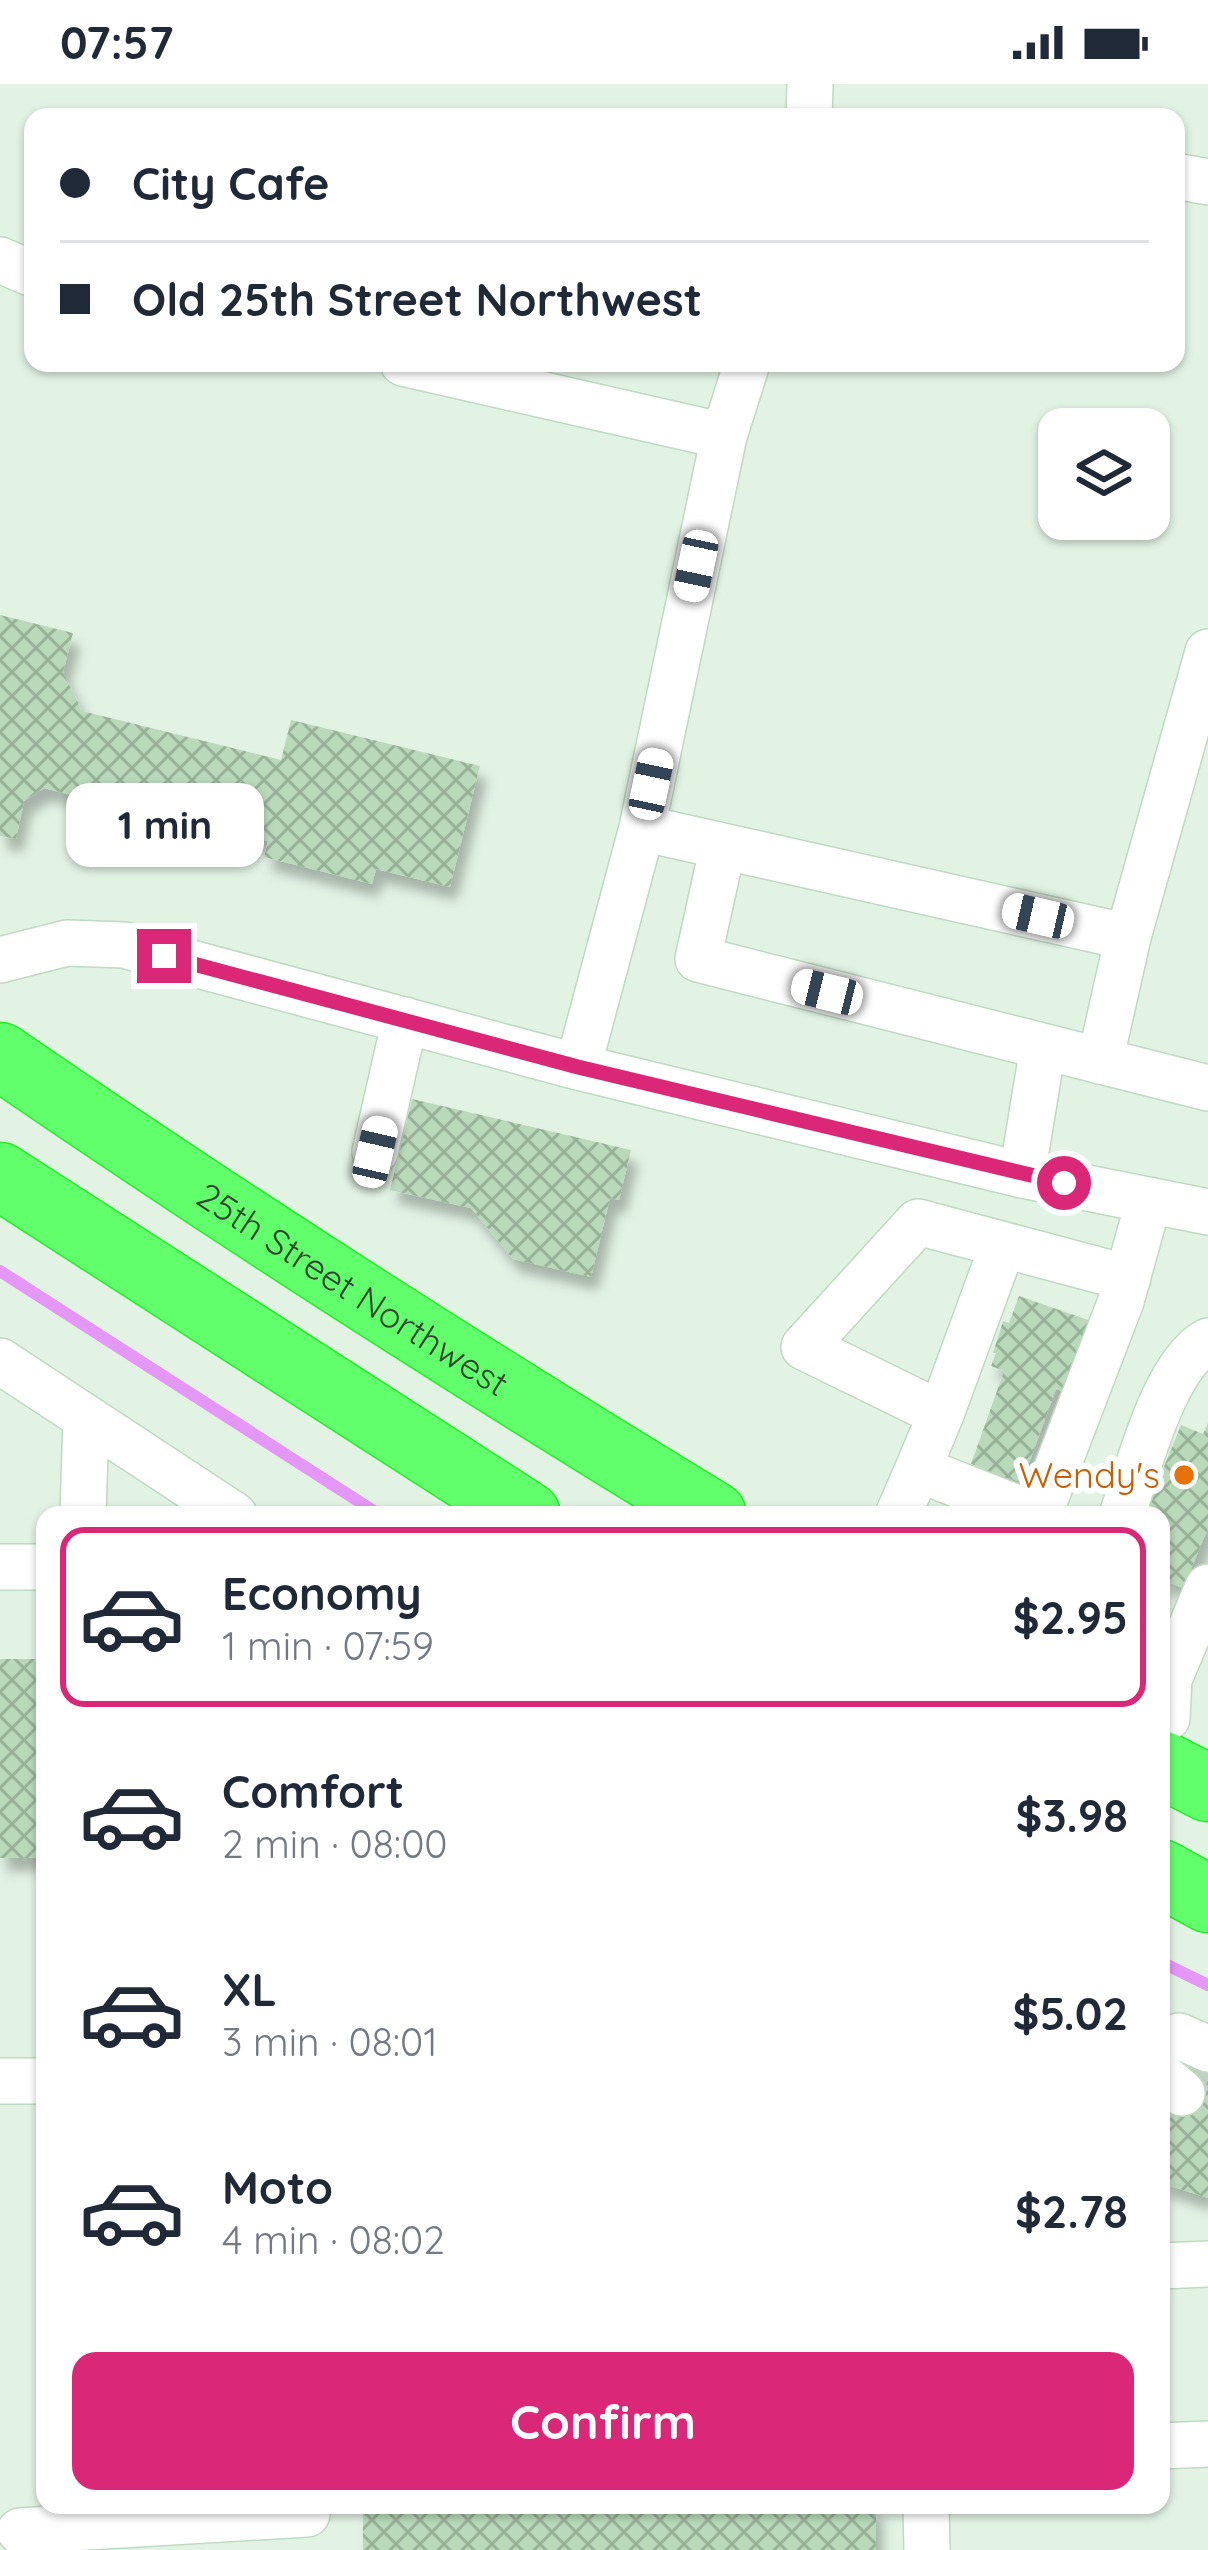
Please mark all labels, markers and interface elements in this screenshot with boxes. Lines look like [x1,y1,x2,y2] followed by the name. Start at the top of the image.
[60,14,173,70] text: 07:57
[132,155,330,211] text: City Cafe
[132,271,702,327] text: Old 25th Street Northwest
[1038,408,1170,540] map controls
[1038,408,1170,540] button: layers
[671,527,721,605] car
[626,745,676,823] car
[65,782,263,866] callout: 1 min
[118,800,212,849] text: 1 min
[999,890,1077,942] car
[137,929,191,983] route end
[788,966,866,1018] car
[349,1113,401,1191] car
[1037,1156,1091,1210] route start
[189,1172,517,1405] street label: 25th Street Northwest
[1019,1452,1160,1497] place label: Wendy's
[1171,1462,1197,1488] marker: Wendy's
[78,1563,186,1671] icon: car
[222,1565,422,1621] text: Economy
[1013,1589,1128,1645] text: $2.95
[222,1621,434,1670] text: 1 min · 07:59
[78,1761,186,1869] icon: car
[222,1763,404,1819] text: Comfort
[1016,1787,1128,1843] text: $3.98
[222,1819,448,1868] text: 2 min · 08:00
[78,1959,186,2067] icon: car
[222,1961,277,2017] text: XL
[1013,1985,1128,2041] text: $5.02
[222,2017,438,2066] text: 3 min · 08:01
[78,2157,186,2265] icon: car
[222,2159,333,2215] text: Moto
[1015,2183,1128,2239] text: $2.78
[222,2215,445,2264] text: 4 min · 08:02
[72,2352,1134,2490] button: Confirm

